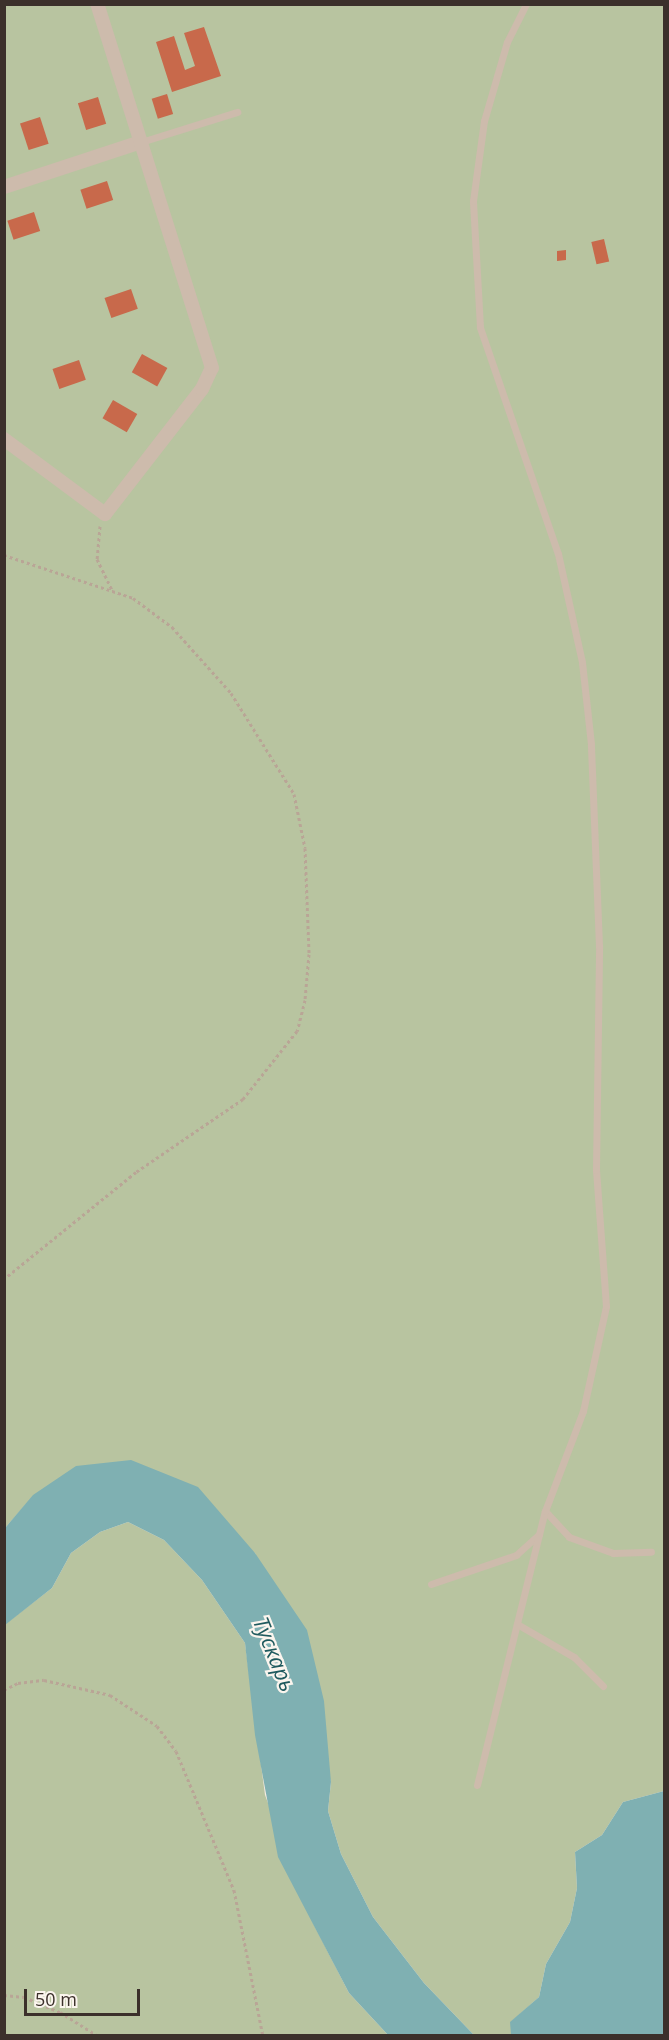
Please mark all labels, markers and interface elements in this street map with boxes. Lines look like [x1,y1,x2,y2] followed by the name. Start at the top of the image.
[248,1613,302,1695] water label: Тускарь
[27,1977,142,2015] scale bar
[35,1987,77,2011] text: 50 m

